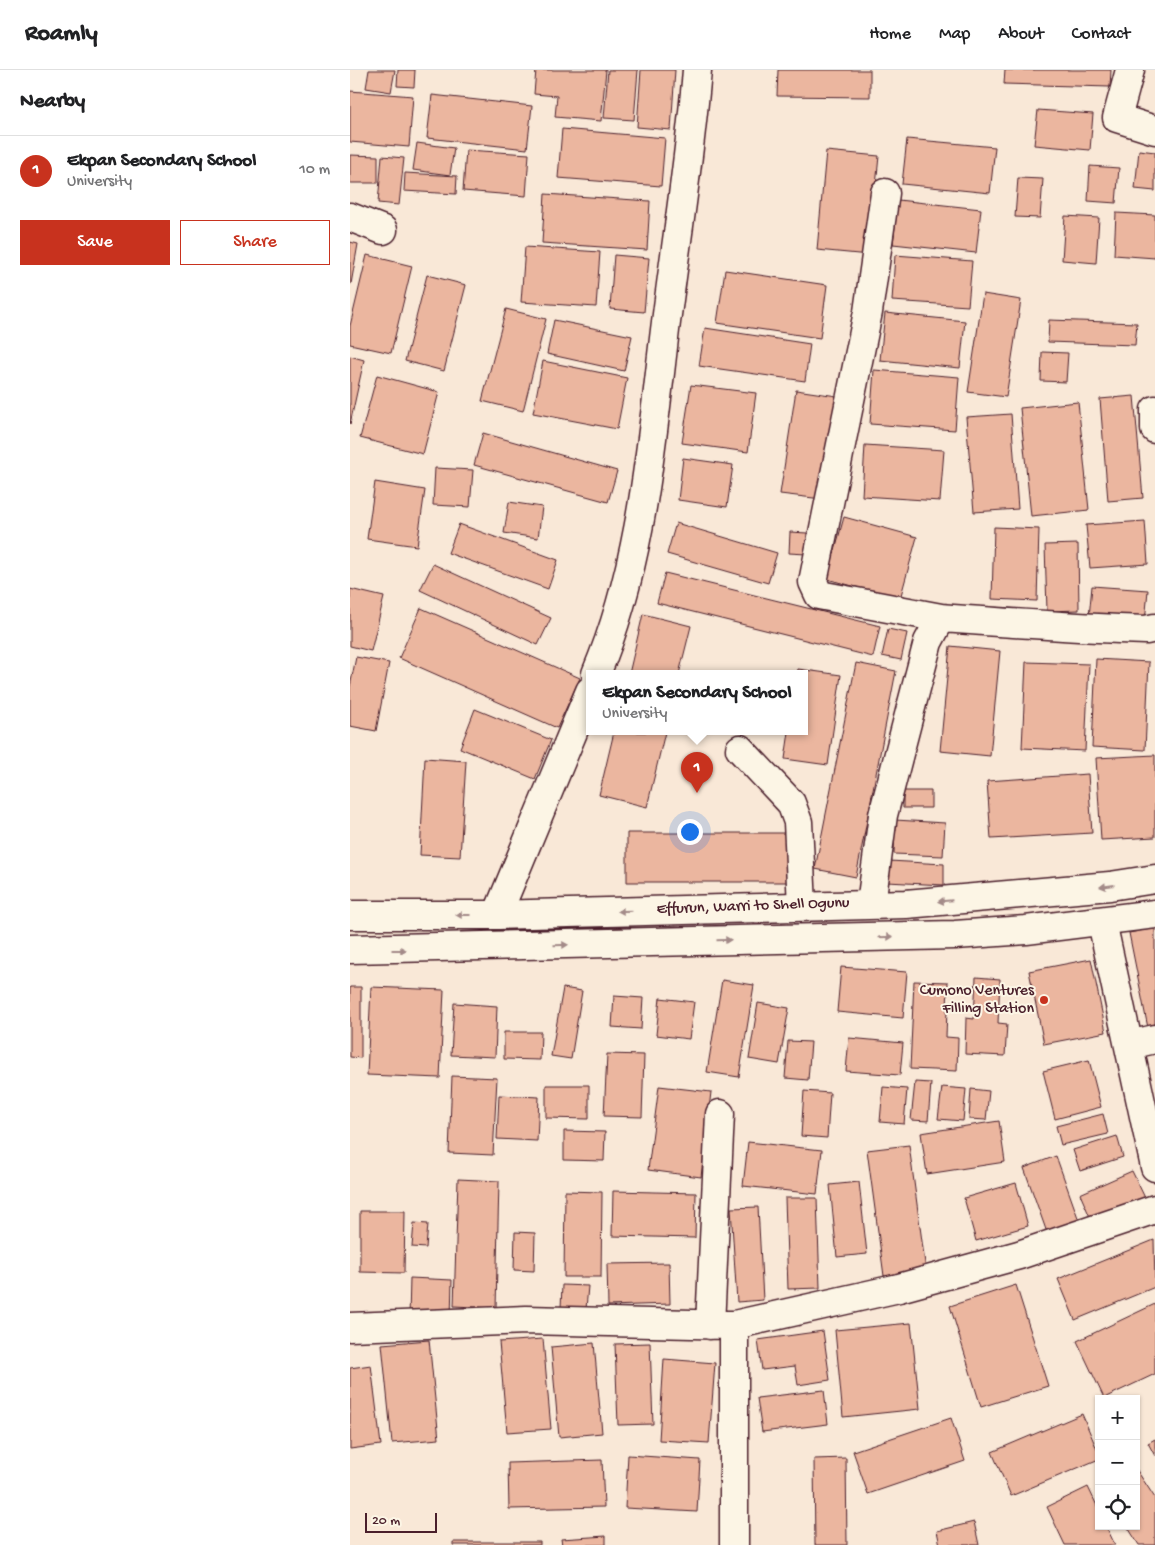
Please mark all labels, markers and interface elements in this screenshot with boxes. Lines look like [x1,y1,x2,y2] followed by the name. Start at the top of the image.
[25,20,98,49] text: Roamly
[869,24,911,45] text: Home
[939,24,970,45] text: Map
[998,24,1044,45] text: About
[1072,24,1130,45] text: Contact
[20,90,85,115] text: Nearby
[67,150,256,173] text: Ekpan Secondary School
[33,161,39,180] text: 1
[299,161,330,180] text: 10 m
[67,173,132,192] text: University
[20,220,170,265] button: Save
[180,220,330,265] button: Share
[586,670,808,735] popup
[602,682,792,705] text: Ekpan Secondary School
[602,705,667,724] text: University
[681,752,713,793] pin: 1
[677,819,703,845] your location
[1099,882,1115,890] one-way arrow
[656,894,850,920] street label: Effurun, Warri to Shell Ogunu
[937,897,953,905] one-way arrow
[617,907,633,915] one-way arrow
[455,911,471,919] one-way arrow
[878,932,894,940] one-way arrow
[716,936,732,944] one-way arrow
[553,940,569,948] one-way arrow
[391,946,407,954] one-way arrow
[920,982,1035,1019] place label: Cumono Ventures Filling Station
[1038,994,1050,1006] marker: Cumono Ventures Filling Station
[1095,1395,1140,1530] map controls
[1095,1395,1140,1440] button: +
[1095,1440,1140,1485] button: −
[1095,1485,1140,1530] button: locate
[365,1510,438,1533] scale bar
[372,1513,400,1530] text: 20 m

